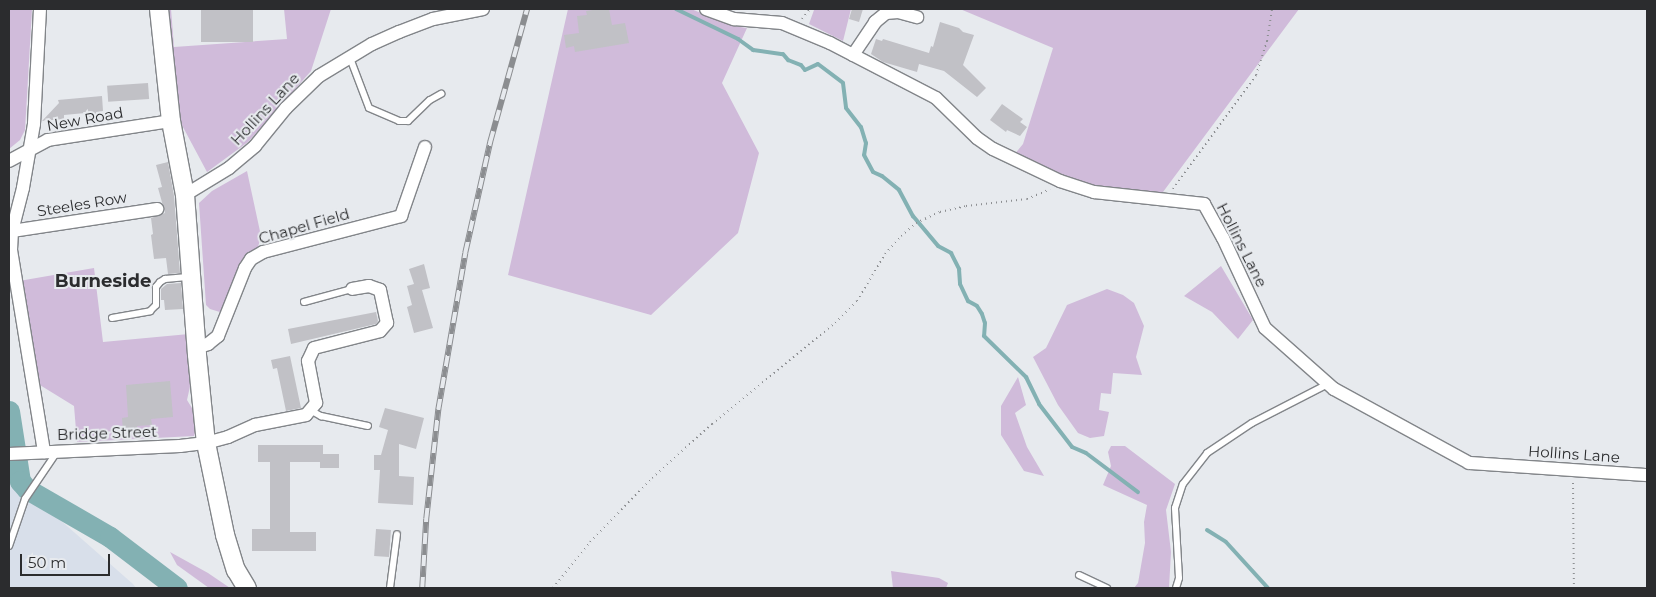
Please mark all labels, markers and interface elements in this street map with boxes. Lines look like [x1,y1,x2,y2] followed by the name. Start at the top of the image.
[227,69,303,149] street label: Hollins Lane
[45,103,125,135] street label: New Road
[36,188,128,220] street label: Steeles Row
[1213,200,1271,290] street label: Hollins Lane
[257,204,351,248] street label: Chapel Field
[55,270,151,292] district label: Burneside
[57,422,157,444] street label: Bridge Street
[1527,442,1621,466] street label: Hollins Lane
[22,544,112,576] scale bar
[28,553,66,572] text: 50 m

